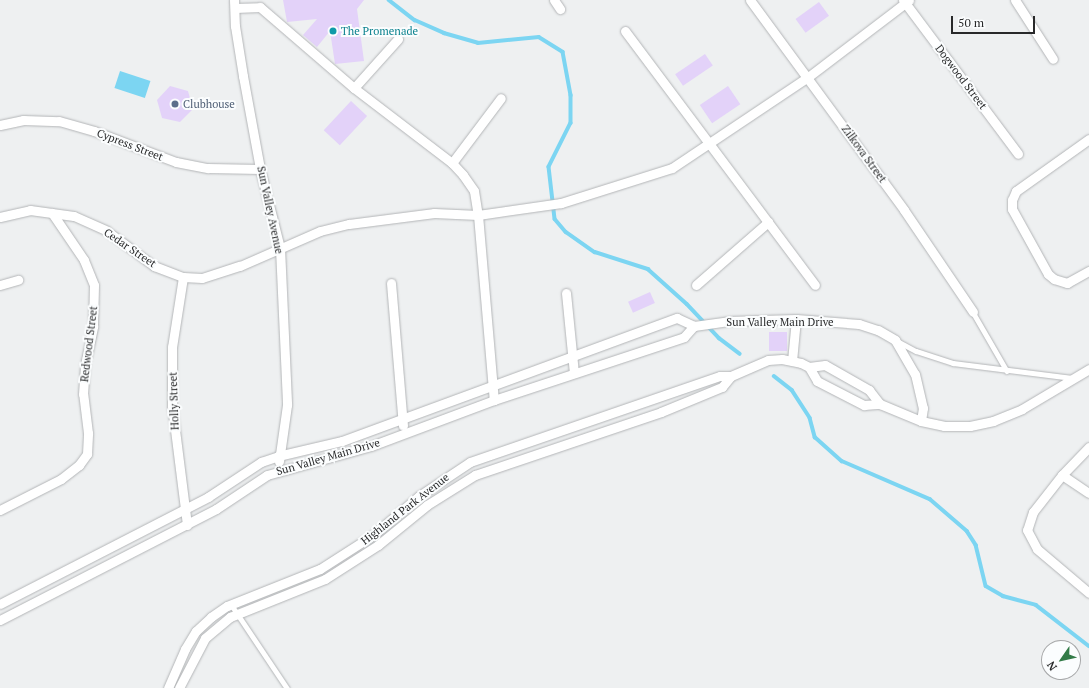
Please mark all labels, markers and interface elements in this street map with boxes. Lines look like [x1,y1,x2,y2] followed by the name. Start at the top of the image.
[953,8,1037,34] scale bar
[958,15,984,30] text: 50 m
[341,24,418,38] place label: The Promenade
[328,26,338,36] marker: The Promenade
[932,42,990,112] street label: Dogwood Street
[183,97,235,111] place label: Clubhouse
[170,99,180,109] marker: Clubhouse
[839,123,889,185] street label: Zilkova Street
[95,126,165,164] street label: Cypress Street
[254,165,286,255] street label: Sun Valley Avenue
[101,226,159,270] street label: Cedar Street
[78,305,100,383] street label: Redwood Street
[726,315,834,329] street label: Sun Valley Main Drive
[166,372,182,430] street label: Holly Street
[274,436,382,478] street label: Sun Valley Main Drive
[358,470,452,548] street label: Highland Park Avenue
[1041,640,1081,680] north arrow
[1044,659,1060,674] text: N

